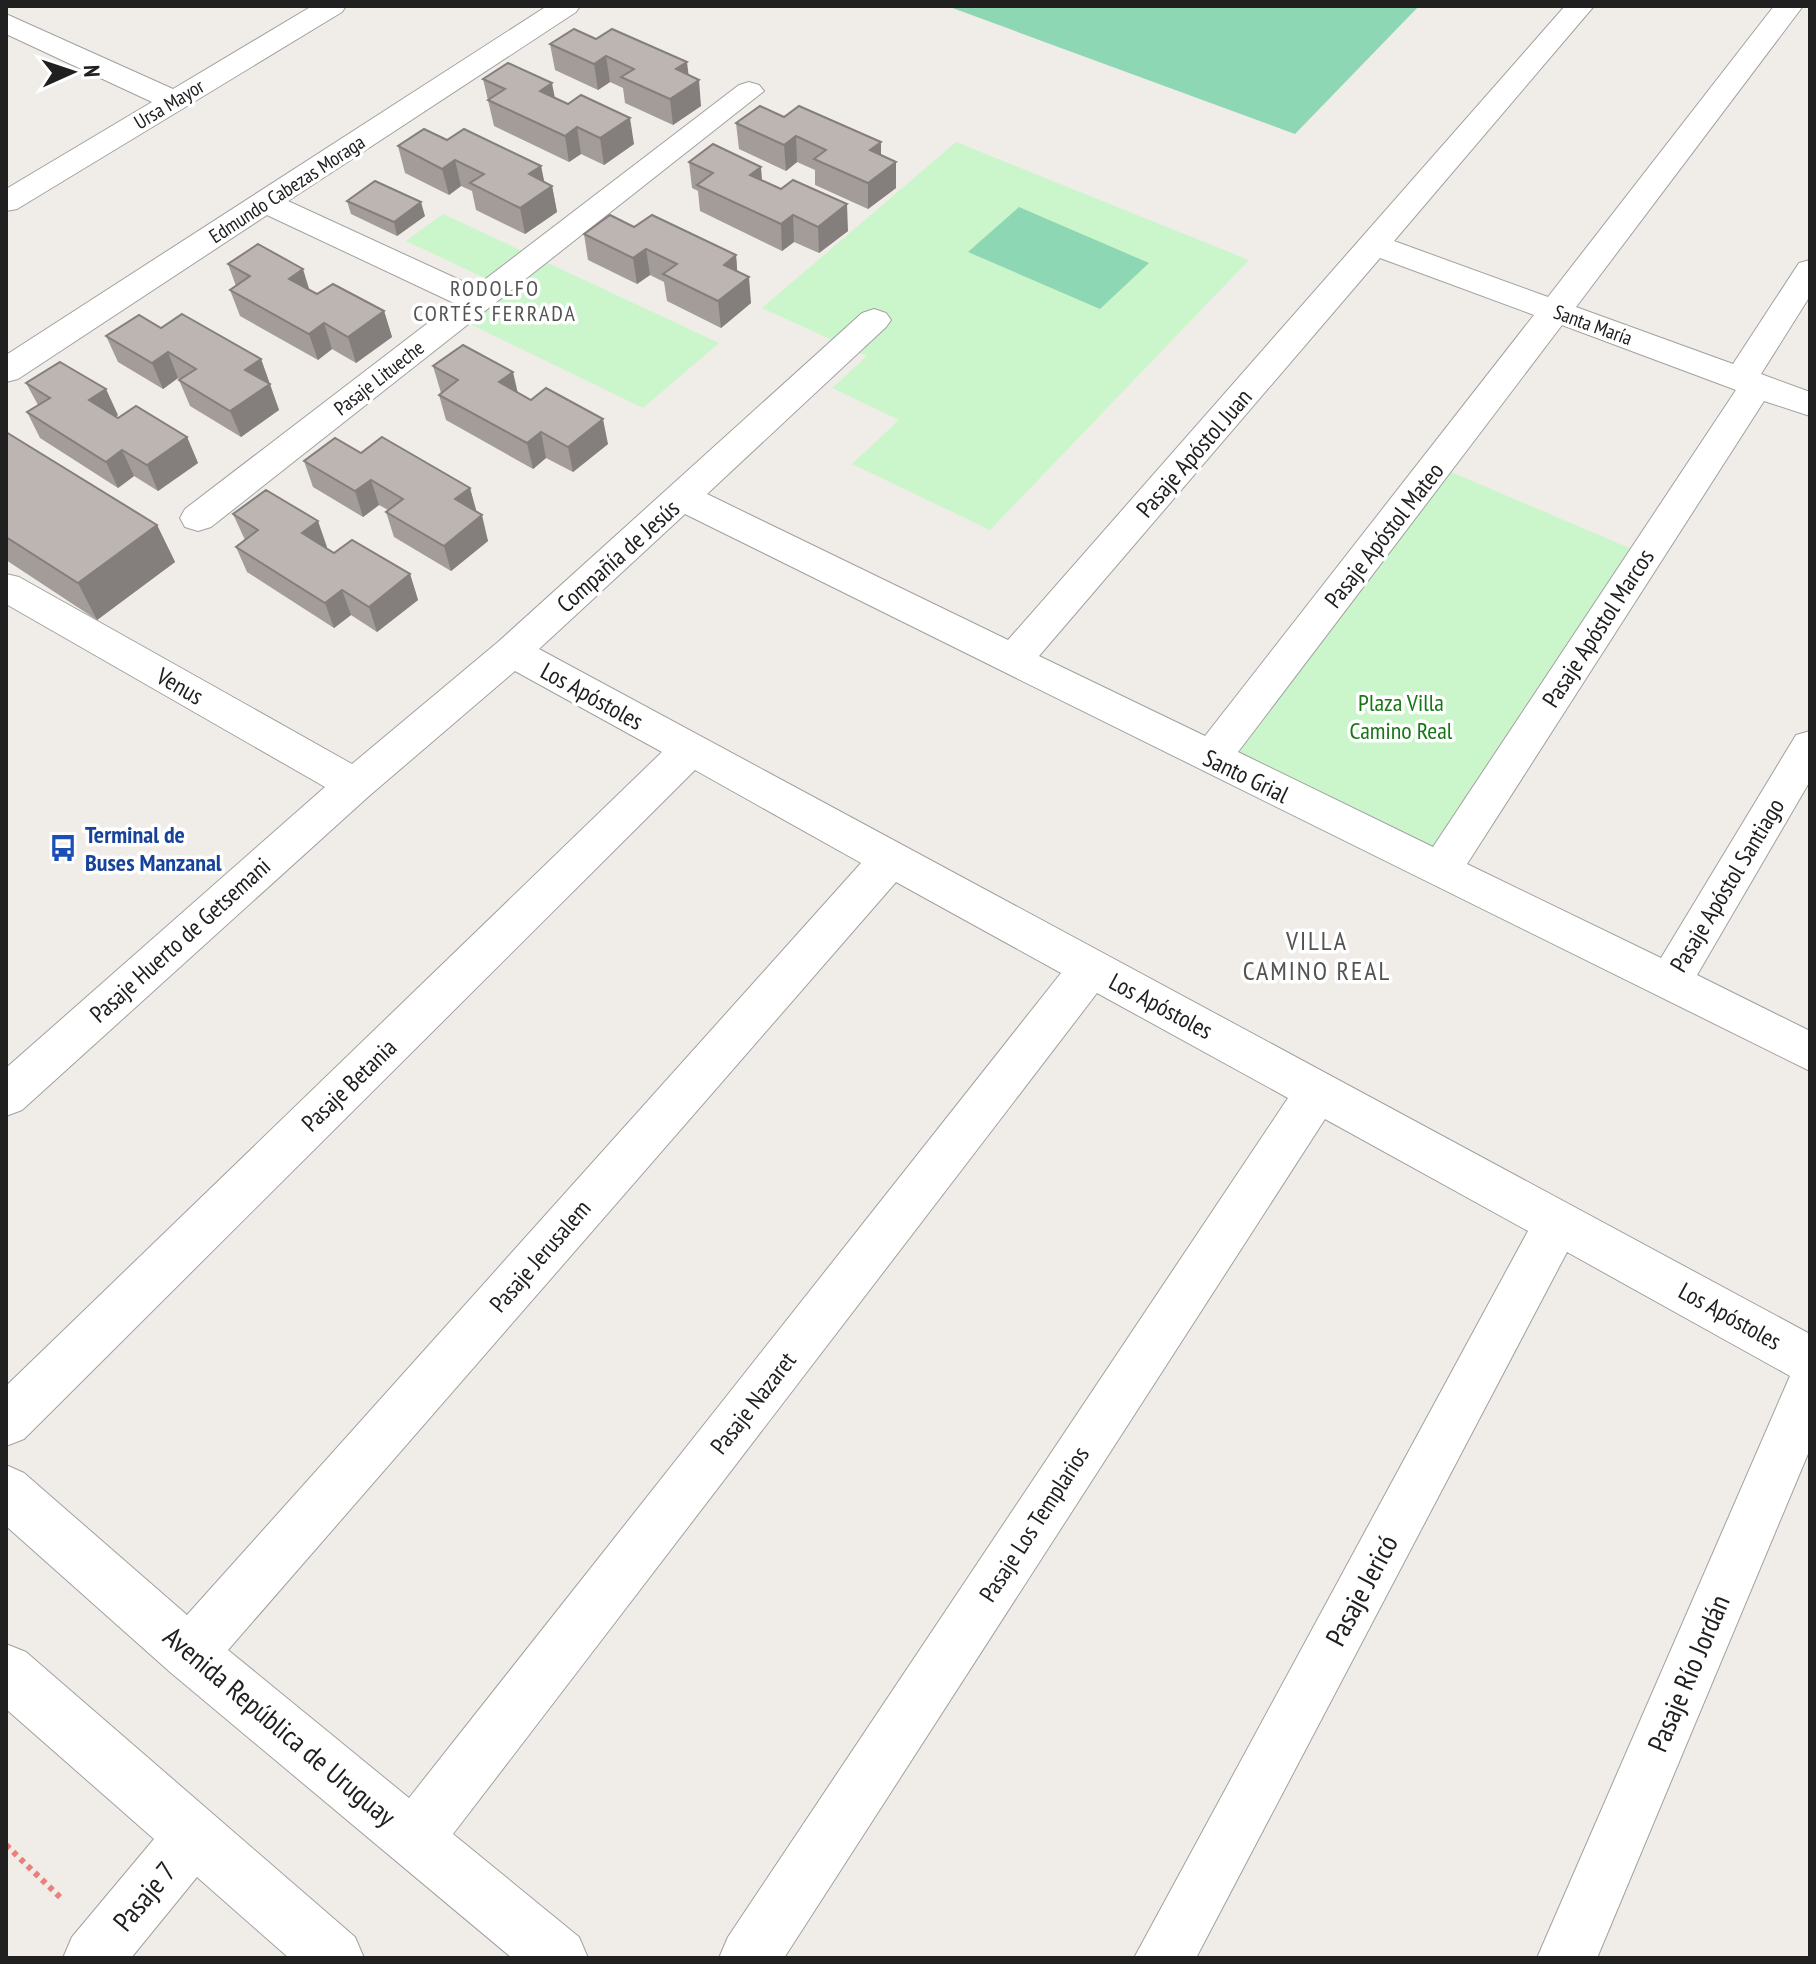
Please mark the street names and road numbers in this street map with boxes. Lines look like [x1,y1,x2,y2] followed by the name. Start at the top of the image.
[129,73,209,135] street label: Ursa Mayor
[204,129,370,249] street label: Edmundo Cabezas Moraga
[1550,299,1636,351] street label: Santa María
[329,335,429,421] street label: Pasaje Litueche
[1129,382,1259,524] street label: Pasaje Apóstol Juan
[1318,456,1450,614] street label: Pasaje Apóstol Mateo
[550,493,686,619] street label: Compañía de Jesús
[1535,543,1661,713] street label: Pasaje Apóstol Marcos
[535,655,649,737] street label: Los Apóstoles
[150,660,209,712] street label: Venus
[1198,742,1294,810] street label: Santo Grial
[1663,792,1791,978] street label: Pasaje Apóstol Santiago
[83,851,277,1029] street label: Pasaje Huerto de Getsemani
[1104,966,1218,1046] street label: Los Apóstoles
[295,1032,403,1138] street label: Pasaje Betania
[483,1193,597,1319] street label: Pasaje Jerusalem
[1673,1275,1787,1357] street label: Los Apóstoles
[703,1345,803,1460] street label: Pasaje Nazaret
[972,1440,1096,1608] street label: Pasaje Los Templarios
[1316,1528,1406,1652] street label: Pasaje Jericó
[1638,1589,1738,1757] street label: Pasaje Río Jordán
[156,1618,404,1834] street label: Avenida República de Uruguay
[104,1854,184,1938] street label: Pasaje 7

